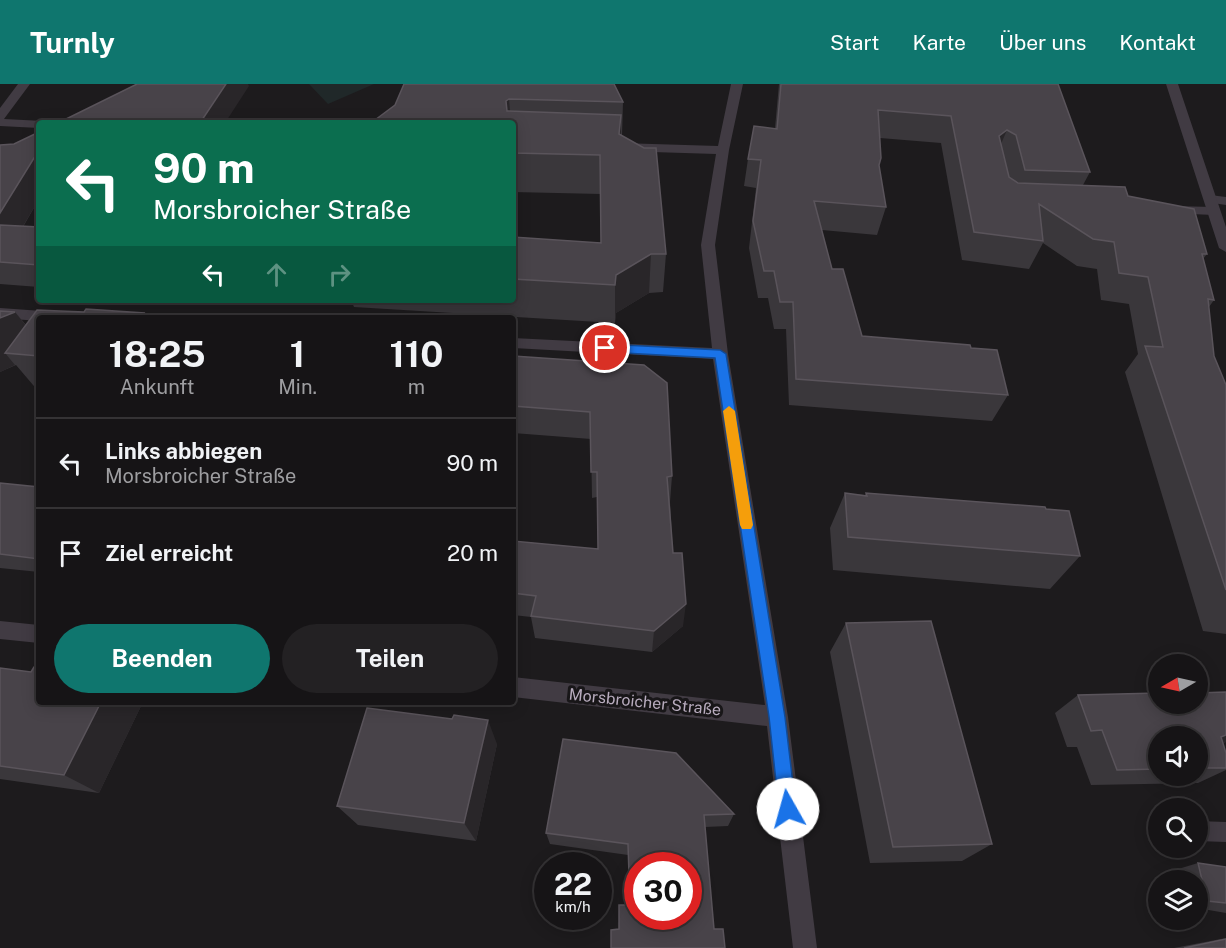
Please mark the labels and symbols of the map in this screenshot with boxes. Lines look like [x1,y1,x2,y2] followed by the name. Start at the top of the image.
[579,322,630,373] pin
[1148,654,1208,714] north arrow
[568,685,722,719] street label: Morsbroicher Straße
[756,777,820,841] position arrow
[624,852,702,930] speed limit sign: 30

